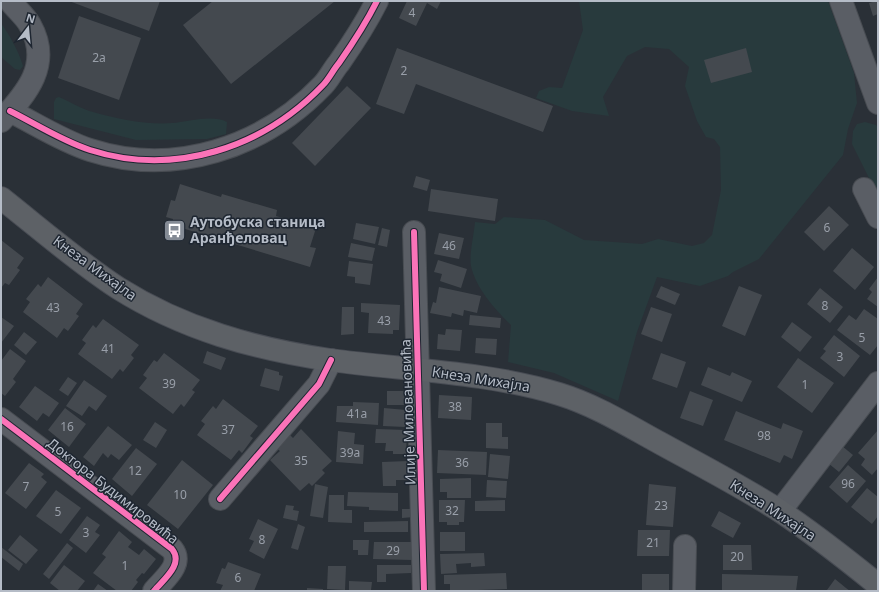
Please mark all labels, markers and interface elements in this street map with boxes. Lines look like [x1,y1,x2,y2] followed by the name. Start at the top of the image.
[409,4,416,21] house number: 4
[8,8,48,48] north arrow
[25,9,37,26] text: N
[92,49,106,66] house number: 2a
[401,62,408,79] house number: 2
[190,212,325,247] place label: Аутобуска станица Аранђеловац
[161,217,187,243] bus stop icon: Аутобуска станица Аранђеловац
[824,219,831,236] house number: 6
[50,231,141,304] street label: Кнеза Михајла
[442,237,456,254] house number: 46
[822,297,829,314] house number: 8
[46,299,60,316] house number: 43
[377,312,391,329] house number: 43
[859,329,866,346] house number: 5
[395,339,420,485] street label: Илије Миловановића
[101,340,115,357] house number: 41
[837,348,844,365] house number: 3
[431,361,531,396] street label: Кнеза Михајла
[162,375,176,392] house number: 39
[802,376,808,393] house number: 1
[448,398,462,415] house number: 38
[347,405,367,422] house number: 41a
[60,418,74,435] house number: 16
[221,421,235,438] house number: 37
[757,427,771,444] house number: 98
[44,433,183,548] street label: Доктора Будимировића
[340,444,360,461] house number: 39a
[294,452,308,469] house number: 35
[455,454,469,471] house number: 36
[128,462,142,479] house number: 12
[727,475,820,545] street label: Кнеза Михајла
[841,475,855,492] house number: 96
[23,478,30,495] house number: 7
[173,486,187,503] house number: 10
[654,497,668,514] house number: 23
[445,502,459,519] house number: 32
[55,503,62,520] house number: 5
[83,524,90,541] house number: 3
[259,531,266,548] house number: 8
[646,534,660,551] house number: 21
[386,542,400,559] house number: 29
[730,548,744,565] house number: 20
[122,557,128,574] house number: 1
[235,569,242,586] house number: 6

